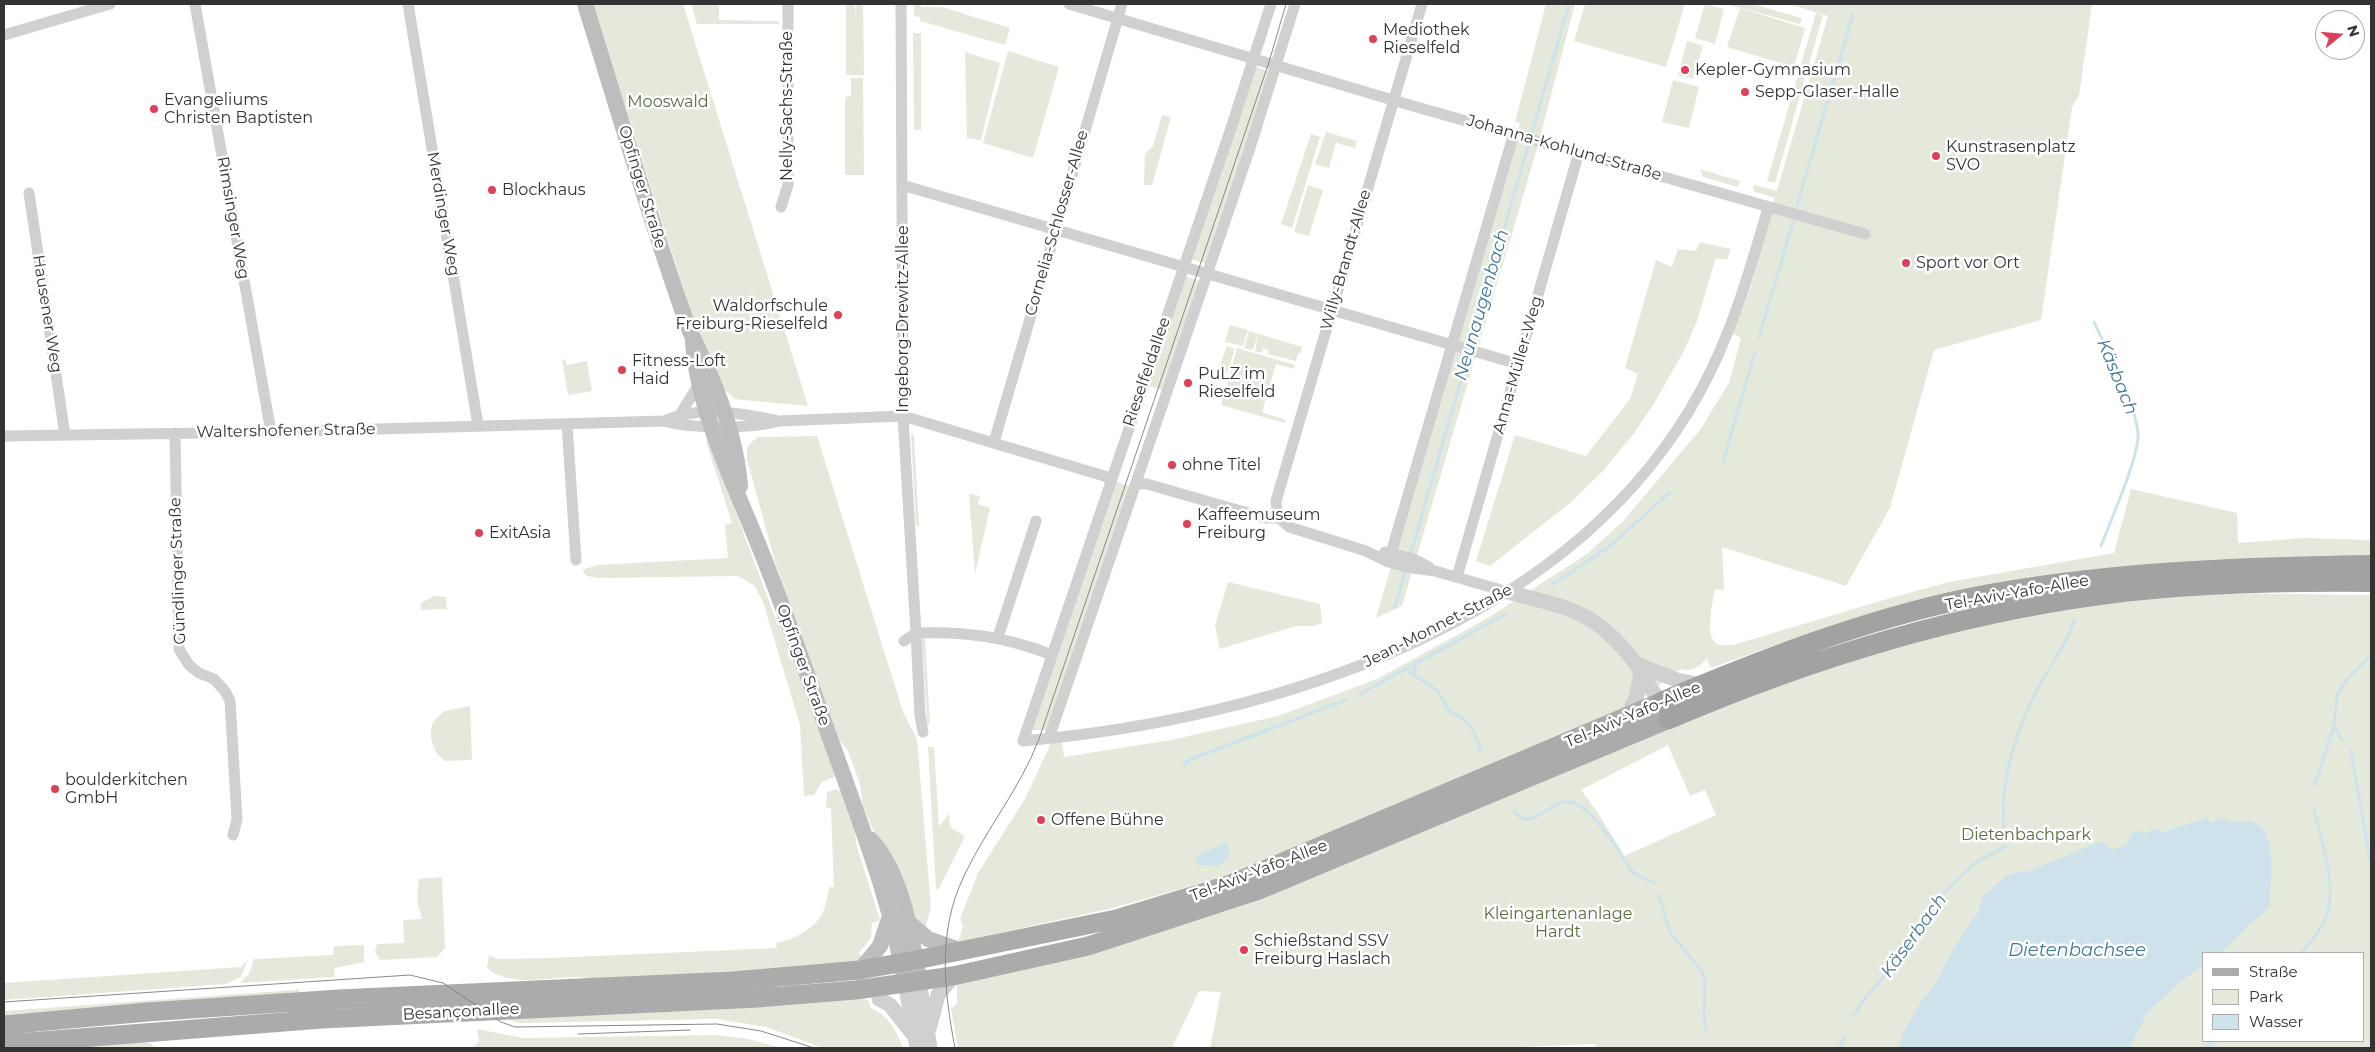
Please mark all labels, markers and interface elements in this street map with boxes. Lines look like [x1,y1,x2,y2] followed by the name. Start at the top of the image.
[2315,10,2365,60] north arrow
[1383,20,1470,58] place label: Mediothek Rieselfeld
[2343,23,2364,39] text: N
[777,31,797,181] street label: Nelly-Sachs-Straße
[1367,33,1379,45] marker: Mediothek Rieselfeld
[1695,60,1851,80] place label: Kepler-Gymnasium
[1679,64,1691,76] marker: Kepler-Gymnasium
[1755,82,1899,102] place label: Sepp-Glaser-Halle
[1739,86,1751,98] marker: Sepp-Glaser-Halle
[164,90,313,128] place label: Evangeliums Christen Baptisten
[627,92,709,112] park label: Mooswald
[148,103,160,115] marker: Evangeliums Christen Baptisten
[1464,111,1664,185] street label: Johanna-Kohlund-Straße
[614,123,670,251] street label: Opfinger Straße
[1021,128,1093,318] street label: Cornelia-Schlosser-Allee
[1946,137,2076,175] place label: Kunstrasenplatz SVO
[423,150,463,278] street label: Merdinger Weg
[1930,150,1942,162] marker: Kunstrasenplatz SVO
[213,155,253,281] street label: Rimsinger Weg
[502,180,586,200] place label: Blockhaus
[486,184,498,196] marker: Blockhaus
[1317,188,1375,332] street label: Willy-Brandt-Allee
[893,225,913,413] street label: Ingeborg-Drewitz-Allee
[1450,227,1514,383] water label: Neunaugenbach
[1916,253,2020,273] place label: Sport vor Ort
[28,254,66,374] street label: Hausener Weg
[1900,257,1912,269] marker: Sport vor Ort
[1489,294,1547,436] street label: Anna-Müller-Weg
[676,296,828,334] place label: Waldorfschule Freiburg-Rieselfeld
[832,309,844,321] marker: Waldorfschule Freiburg-Rieselfeld
[1119,315,1175,429] street label: Rieselfeldallee
[2092,336,2142,418] water label: Käsbach
[632,351,726,389] place label: Fitness-Loft Haid
[616,364,628,376] marker: Fitness-Loft Haid
[1198,364,1275,402] place label: PuLZ im Rieselfeld
[1182,377,1194,389] marker: PuLZ im Rieselfeld
[196,420,376,442] street label: Waltershofener Straße
[1182,455,1261,475] place label: ohne Titel
[1166,459,1178,471] marker: ohne Titel
[166,497,190,645] street label: Gündlinger Straße
[1197,505,1321,543] place label: Kaffeemuseum Freiburg
[1181,518,1193,530] marker: Kaffeemuseum Freiburg
[489,523,551,543] place label: ExitAsia
[473,527,485,539] marker: ExitAsia
[1944,571,2090,615] street label: Tel-Aviv-Yafo-Allee
[1360,580,1516,672] street label: Jean-Monnet-Straße
[772,602,834,728] street label: Opfinger Straße
[1562,678,1704,752] street label: Tel-Aviv-Yafo-Allee
[65,770,188,808] place label: boulderkitchen GmbH
[49,783,61,795] marker: boulderkitchen GmbH
[1051,810,1164,830] place label: Offene Bühne
[1035,814,1047,826] marker: Offene Bühne
[1961,825,2091,845] park label: Dietenbachpark
[1188,836,1330,906] street label: Tel-Aviv-Yafo-Allee
[1876,890,1952,982] water label: Käserbach
[1484,904,1632,942] park label: Kleingartenanlage Hardt
[1254,931,1391,969] place label: Schießstand SSV Freiburg Haslach
[2008,940,2146,962] water label: Dietenbachsee
[1238,944,1250,956] marker: Schießstand SSV Freiburg Haslach
[2202,952,2365,1042] legend
[2249,962,2298,981] text: Straße
[2249,987,2283,1006] text: Park
[402,999,520,1025] street label: Besançonallee
[2249,1012,2303,1031] text: Wasser

